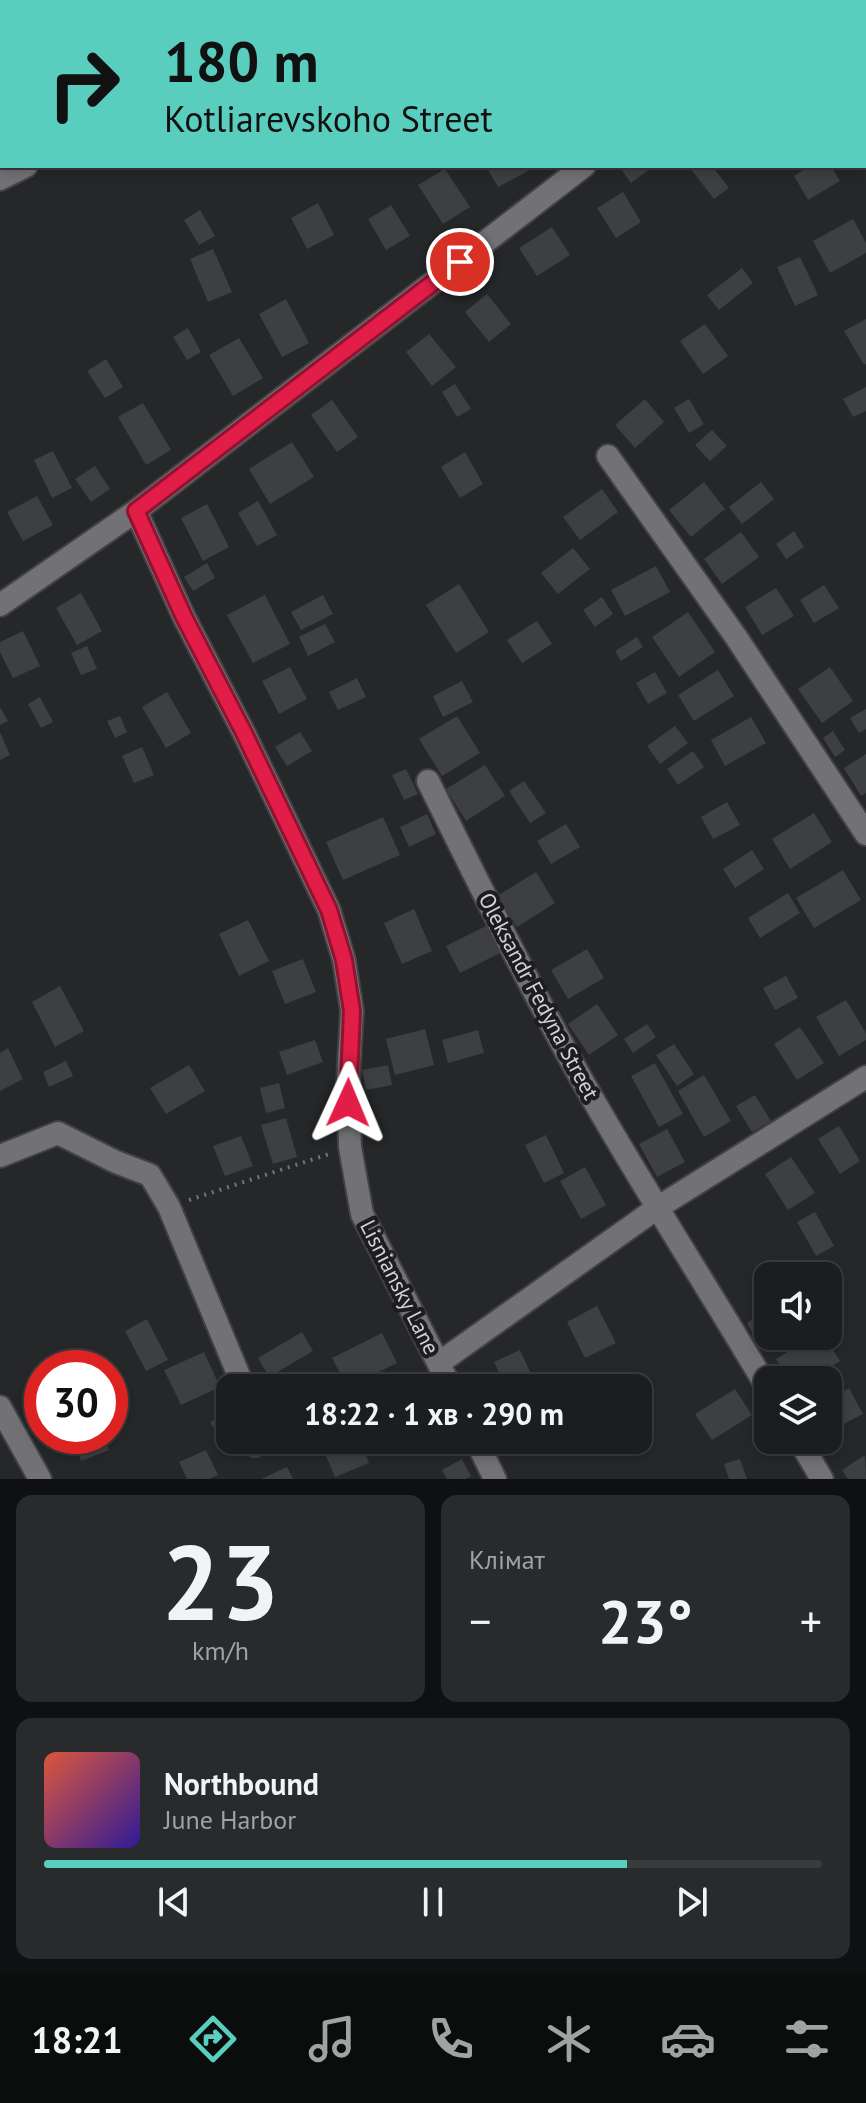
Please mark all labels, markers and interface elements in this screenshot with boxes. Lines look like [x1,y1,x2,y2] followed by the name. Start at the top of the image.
[164,25,319,97] text: 180 m
[32,32,136,136] icon: right
[164,95,493,142] text: Kotliarevskoho Street
[426,228,494,296] pin
[438,240,482,284] icon: arrive
[473,888,606,1105] street label: Oleksandr Fedyna Street
[306,1061,390,1145] position arrow
[354,1215,446,1359] street label: Lisniansky Lane
[754,1262,842,1454] map controls
[754,1262,842,1350] button: sound
[24,1350,128,1454] speed limit sign: 30
[754,1366,842,1454] button: layers
[304,1394,564,1433] text: 18:22 · 1 хв · 290 m
[162,1514,279,1649] text: 23
[469,1543,545,1576] text: Клімат
[598,1582,693,1660] text: 23°
[469,1592,491,1649] text: −
[800,1592,822,1649] text: +
[192,1634,249,1667] text: km/h
[164,1764,319,1803] text: Northbound
[164,1803,296,1836] text: June Harbor
[152,1880,196,1924] icon: previous
[411,1880,455,1924] icon: pause
[670,1880,714,1924] icon: next
[185,2011,241,2067] icon: directions
[304,2011,360,2067] icon: music
[423,2011,479,2067] icon: phone
[541,2011,597,2067] icon: climate
[660,2011,716,2067] icon: car
[779,2011,835,2067] icon: filters
[31,2016,123,2063] text: 18:21

